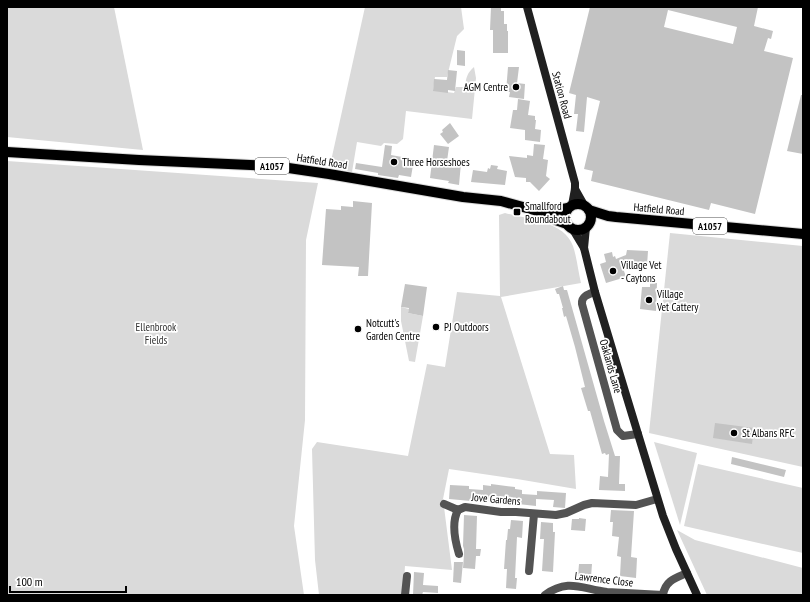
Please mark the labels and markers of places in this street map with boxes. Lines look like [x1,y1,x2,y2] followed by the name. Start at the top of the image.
[464,80,508,94] place label: AGM Centre
[511,82,521,92] marker: AGM Centre
[402,155,470,169] place label: Three Horseshoes
[389,157,399,167] marker: Three Horseshoes
[525,199,571,226] place label: Smallford Roundabout
[512,207,522,217] marker: Smallford Roundabout
[620,258,662,285] place label: Village Vet - Caytons
[608,266,618,276] marker: Village Vet - Caytons
[656,287,699,314] place label: Village Vet Cattery
[644,295,654,305] marker: Village Vet Cattery
[366,316,420,343] place label: Notcutt's Garden Centre
[444,320,489,334] place label: PJ Outdoors
[431,322,441,332] marker: PJ Outdoors
[353,324,363,334] marker: Notcutt's Garden Centre
[742,426,794,440] place label: St Albans RFC
[729,428,739,438] marker: St Albans RFC

